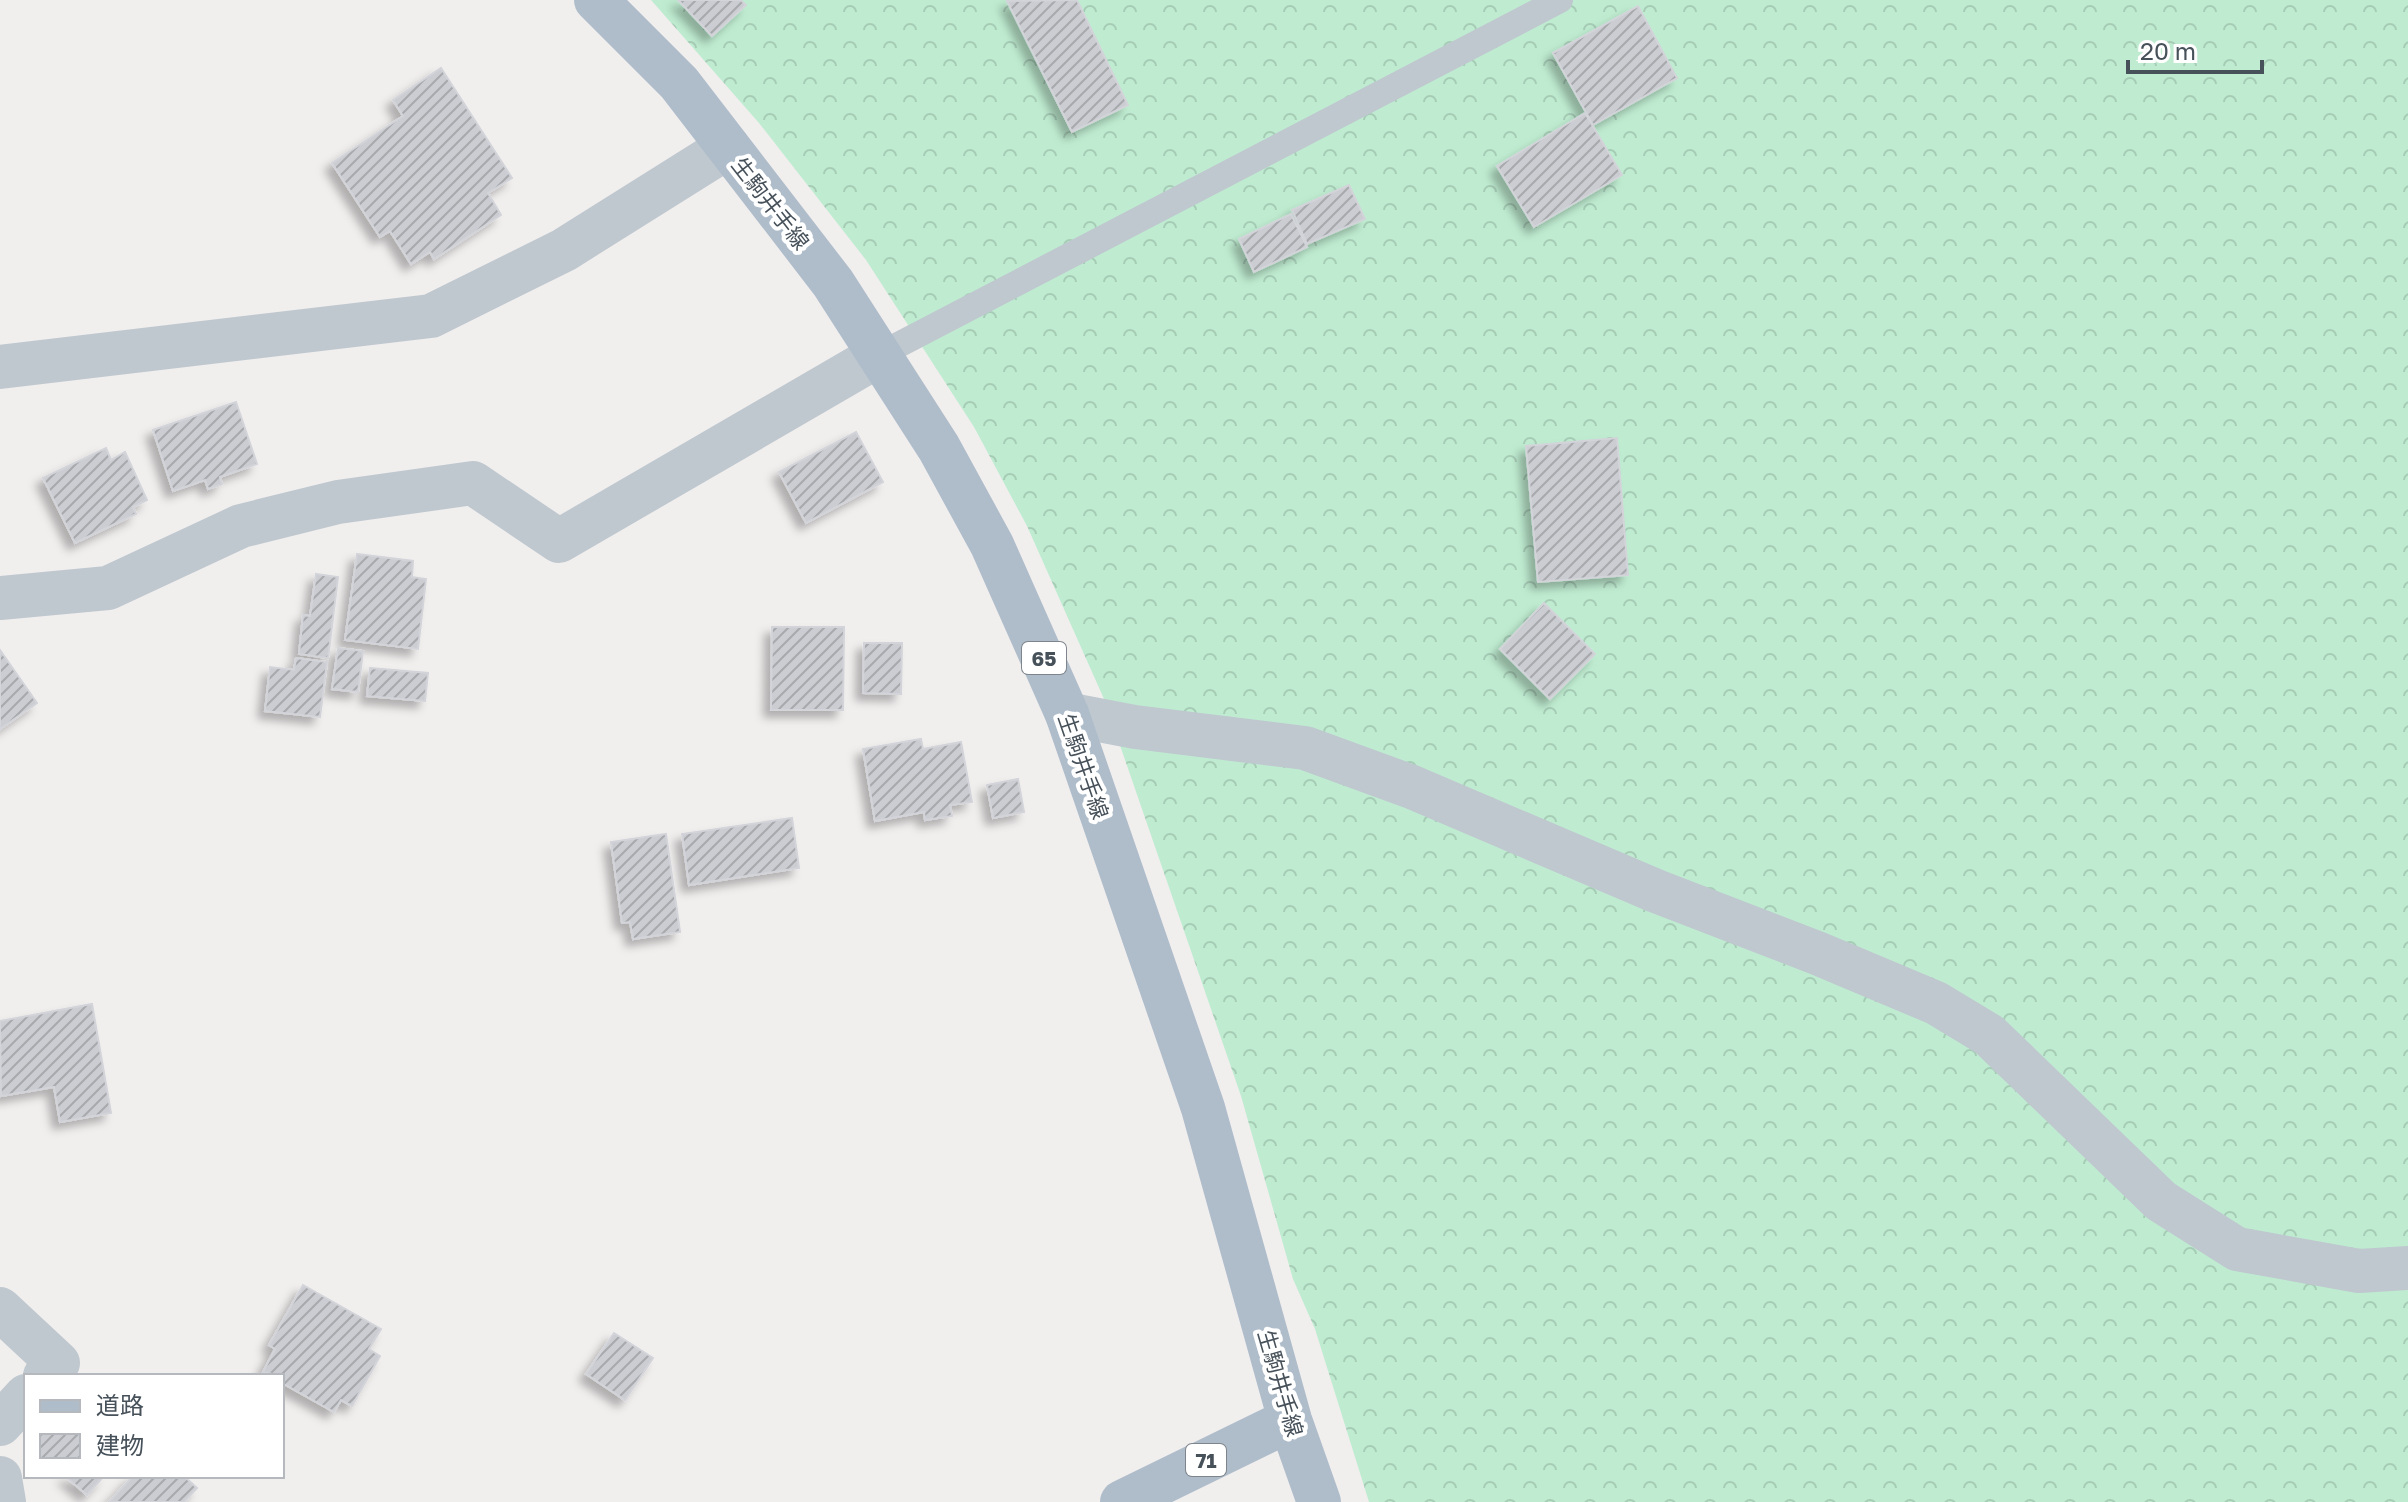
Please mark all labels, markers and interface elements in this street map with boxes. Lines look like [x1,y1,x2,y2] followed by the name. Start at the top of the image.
[2128,24,2262,74] scale bar
[2140,36,2196,65] text: 20 m
[726,151,816,255] street label: 生駒井手線
[1022,642,1066,674] road number: 65
[1053,710,1115,822] street label: 生駒井手線
[1253,1326,1309,1440] street label: 生駒井手線
[24,1374,284,1478] legend
[96,1390,144,1419] text: 道路
[96,1430,144,1459] text: 建物
[1186,1444,1226,1476] road number: 71

